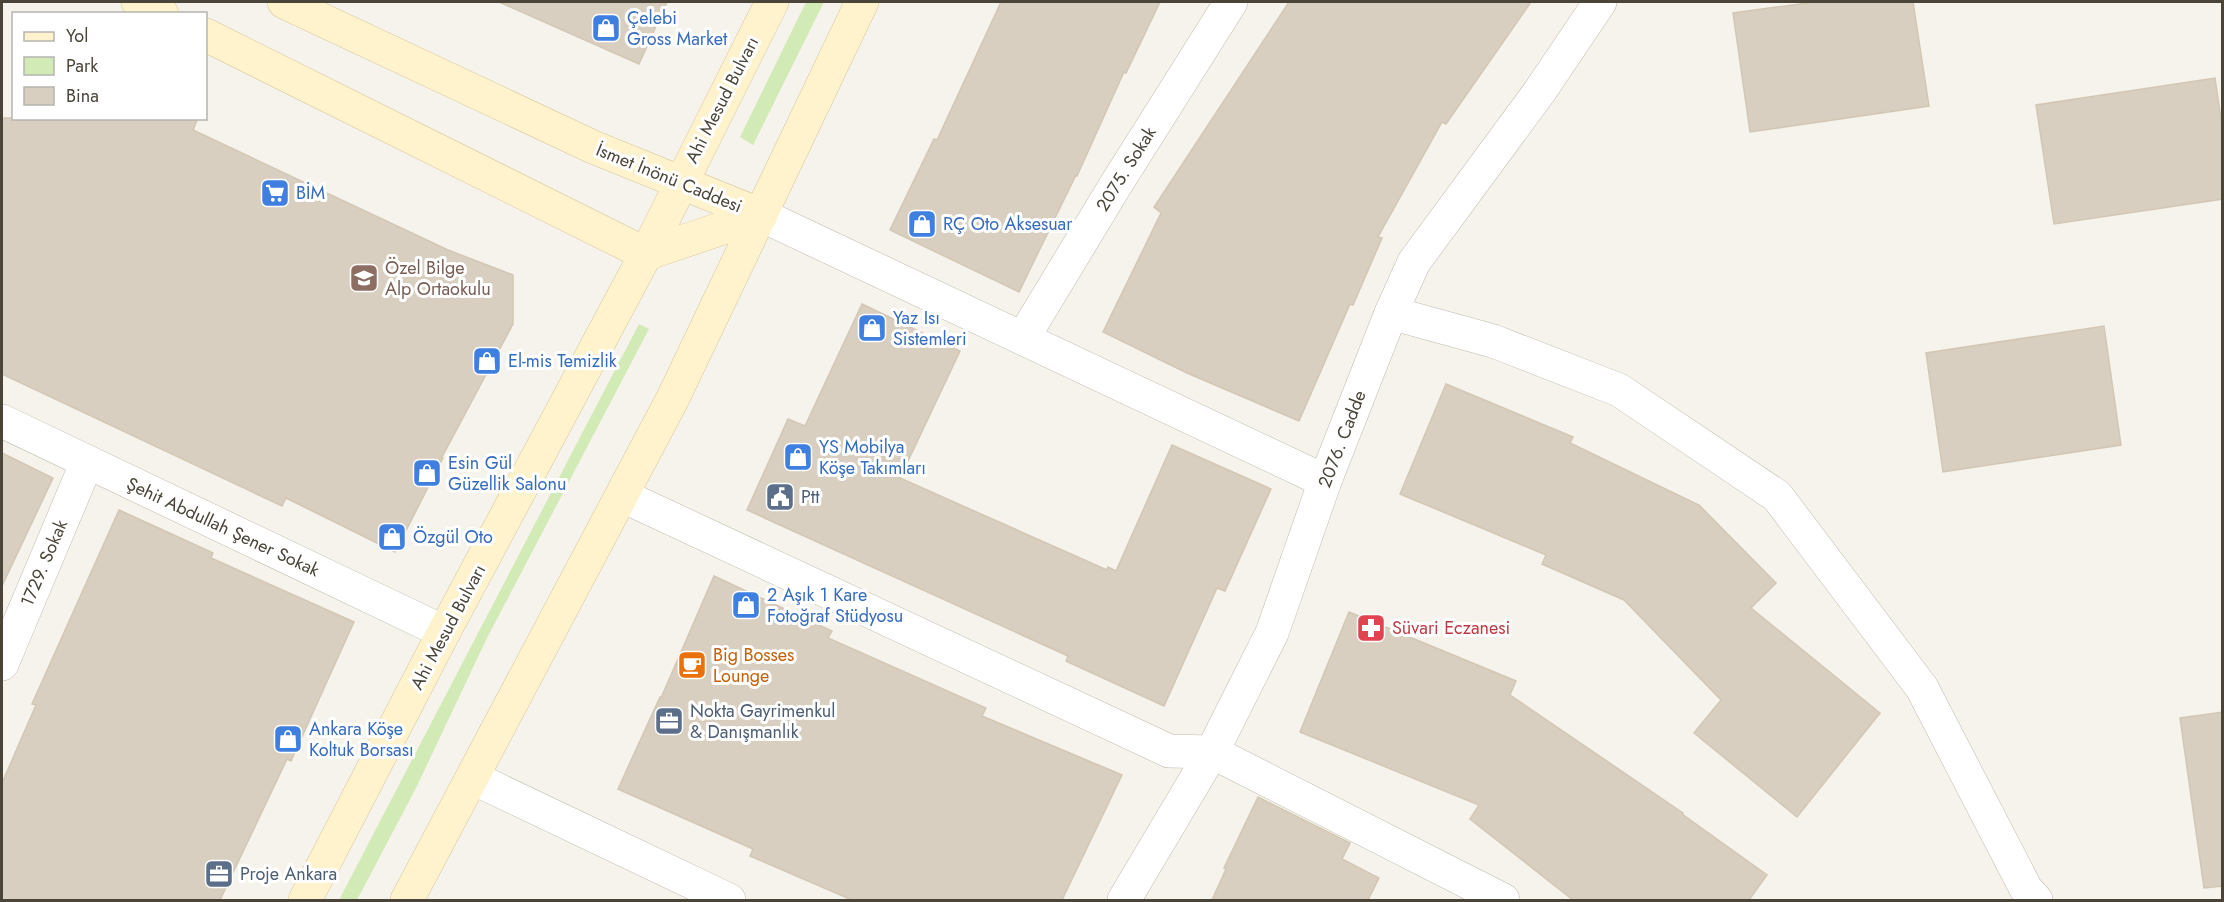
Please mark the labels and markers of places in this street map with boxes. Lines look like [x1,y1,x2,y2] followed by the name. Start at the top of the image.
[627,5,728,52] place label: Çelebi Gross Market
[590,12,622,44] shop icon: Çelebi Gross Market
[259,177,291,209] supermarket icon: BİM
[296,180,325,206] place label: BİM
[906,208,938,240] shop icon: RÇ Oto Aksesuar
[943,211,1073,237] place label: RÇ Oto Aksesuar
[385,255,491,302] place label: Özel Bilge Alp Ortaokulu
[348,262,380,294] school or university icon: Özel Bilge Alp Ortaokulu
[893,305,967,352] place label: Yaz Isı Sistemleri
[856,312,888,344] shop icon: Yaz Isı Sistemleri
[471,345,503,377] shop icon: El-mis Temizlik
[508,348,617,374] place label: El-mis Temizlik
[819,434,926,481] place label: YS Mobilya Köşe Takımları
[782,441,814,473] shop icon: YS Mobilya Köşe Takımları
[448,450,566,497] place label: Esin Gül Güzellik Salonu
[411,457,443,489] shop icon: Esin Gül Güzellik Salonu
[764,481,796,513] public building icon: Ptt
[801,484,820,510] place label: Ptt
[376,521,408,553] shop icon: Özgül Oto
[413,524,493,550] place label: Özgül Oto
[767,582,903,629] place label: 2 Aşık 1 Kare Fotoğraf Stüdyosu
[730,589,762,621] shop icon: 2 Aşık 1 Kare Fotoğraf Stüdyosu
[1355,612,1387,644] pharmacy icon: Süvari Eczanesi
[1392,615,1510,641] place label: Süvari Eczanesi
[713,642,794,689] place label: Big Bosses Lounge
[676,649,708,681] cafe icon: Big Bosses Lounge
[690,698,835,745] place label: Nokta Gayrimenkul & Danışmanlık
[653,705,685,737] office icon: Nokta Gayrimenkul & Danışmanlık
[309,716,414,763] place label: Ankara Köşe Koltuk Borsası
[272,723,304,755] shop icon: Ankara Köşe Koltuk Borsası
[203,858,235,890] office icon: Proje Ankara
[240,861,337,887] place label: Proje Ankara

